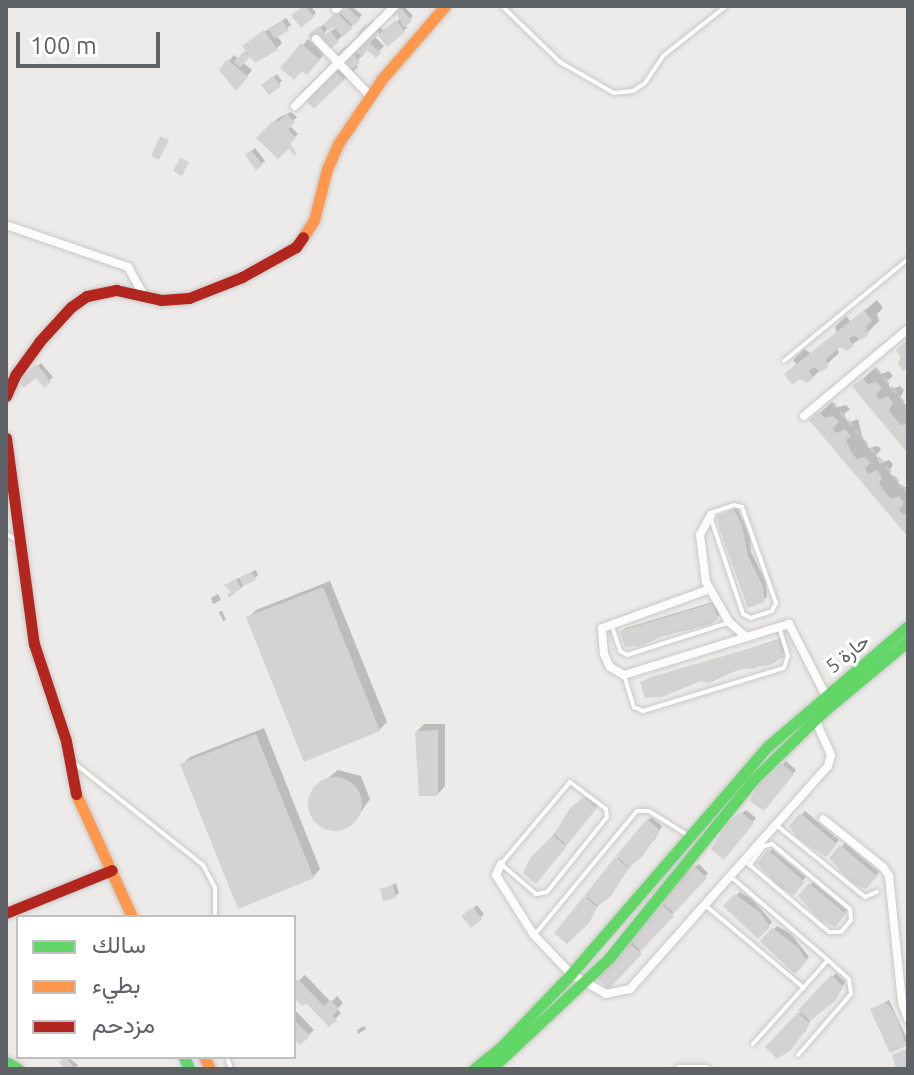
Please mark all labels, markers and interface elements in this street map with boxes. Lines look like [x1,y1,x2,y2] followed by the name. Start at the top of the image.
[20,16,164,66] scale bar
[30,32,97,59] text: 100 m
[820,628,874,678] street label: حارة 5
[16,915,296,1059] legend
[92,931,146,958] text: سالك
[92,971,141,998] text: بطيء
[92,1011,155,1038] text: مزدحم

